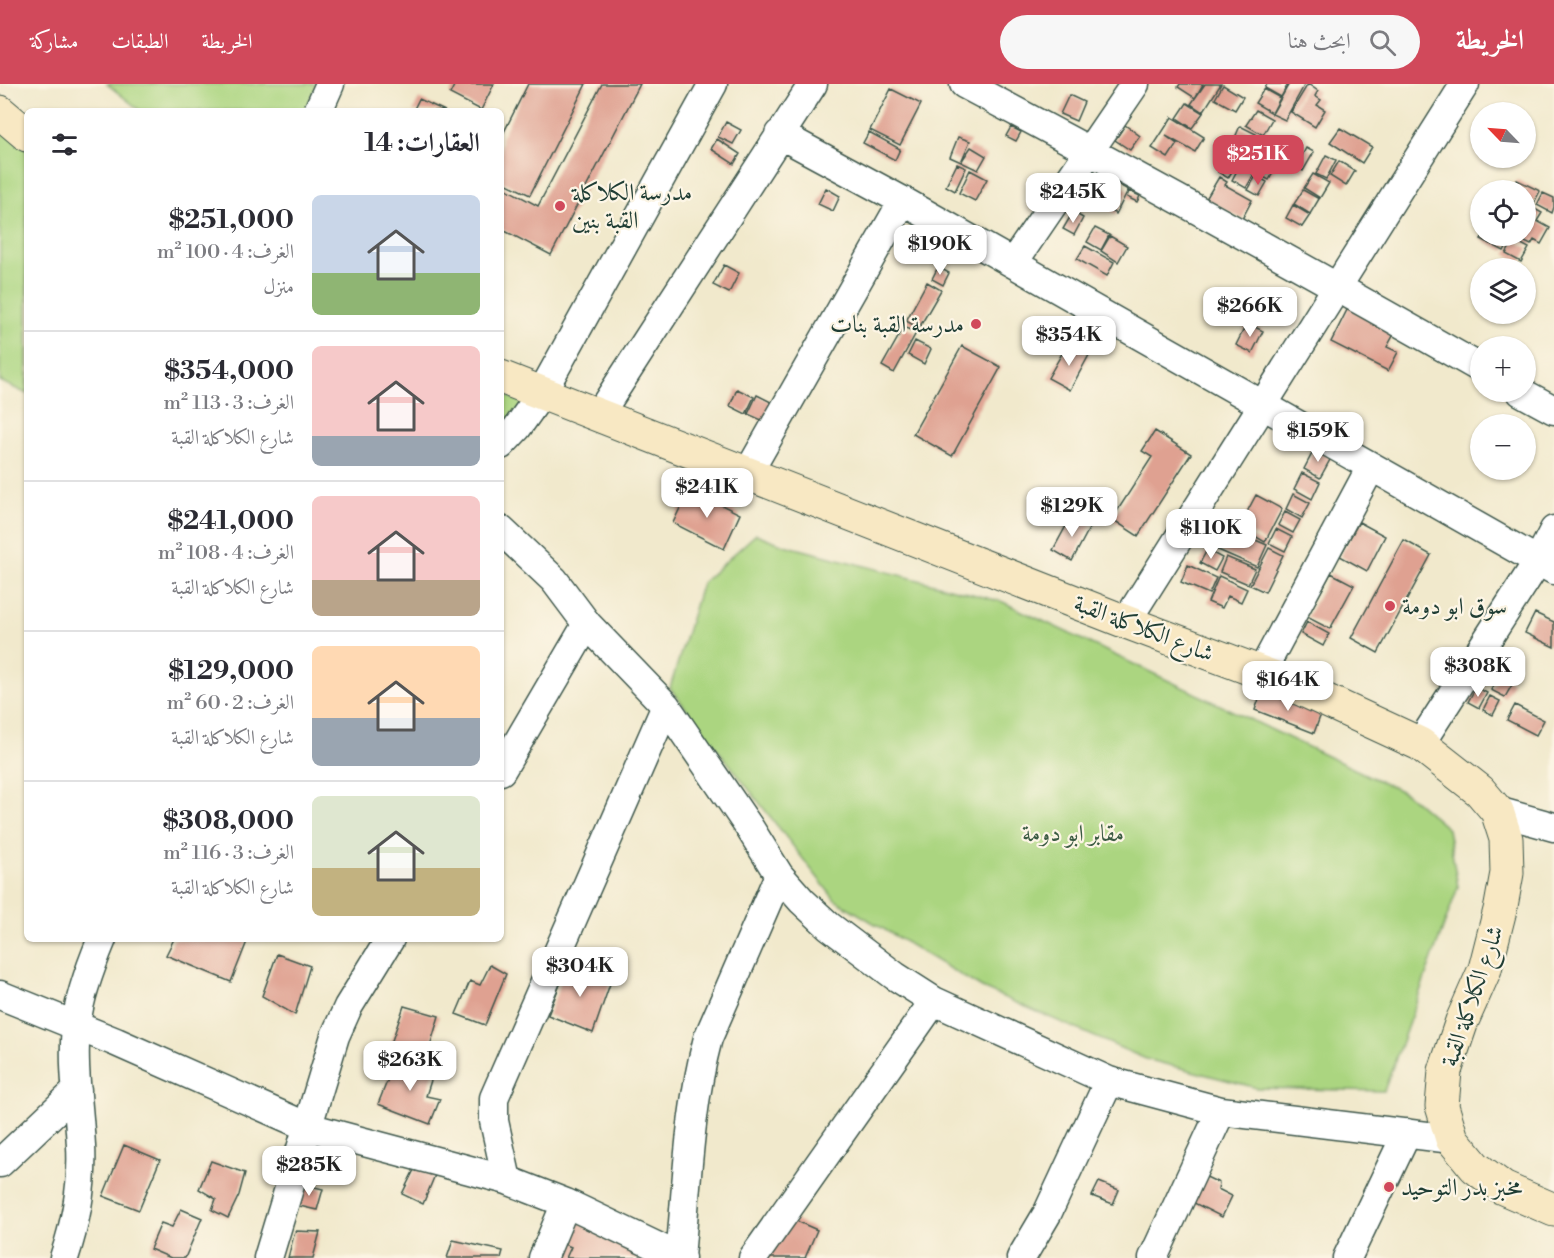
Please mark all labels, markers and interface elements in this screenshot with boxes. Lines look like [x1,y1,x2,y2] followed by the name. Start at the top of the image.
[1000,15,1420,69] search box
[1456,23,1524,58] text: الخريطة
[1366,26,1399,59] icon: search
[1288,28,1351,55] text: ابحث هنا
[30,29,78,55] text: مشاركة
[111,29,168,55] text: الطبقات
[201,29,253,55] text: الخريطة
[1470,102,1536,168] north arrow
[1470,102,1536,480] map controls
[364,127,480,159] text: العقارات: 14
[48,128,81,161] icon: filters
[1216,135,1300,186] pin: $251K
[1227,142,1289,167] text: $251K
[1031,173,1115,224] pin: $245K
[571,178,692,236] place label: مدرسة الكلاكلة القبة بنين
[1040,180,1106,205] text: $245K
[1470,180,1536,246] button: locate
[553,199,567,213] marker: مدرسة الكلاكلة القبة بنين
[169,204,294,236] text: $251,000
[360,219,432,291] icon: home
[898,225,982,276] pin: $190K
[908,232,972,257] text: $190K
[157,240,294,265] text: الغرف: 4 · 100 m²
[1470,258,1536,324] button: layers
[263,275,294,300] text: منزل
[1208,287,1292,338] pin: $266K
[1217,294,1283,319] text: $266K
[830,310,964,340] place label: مدرسة القبة بنات
[1027,316,1111,367] pin: $354K
[969,317,983,331] marker: مدرسة القبة بنات
[1036,323,1102,348] text: $354K
[1470,336,1536,402] button: +
[164,355,294,387] text: $354,000
[360,370,432,442] icon: home
[163,391,294,416] text: الغرف: 3 · 113 m²
[1276,412,1360,463] pin: $159K
[1470,414,1536,480] button: −
[1287,419,1349,444] text: $159K
[171,426,294,451] text: شارع الكلاكلة القبة
[665,468,749,519] pin: $241K
[675,475,739,500] text: $241K
[1030,487,1114,538] pin: $129K
[1040,494,1104,519] text: $129K
[167,505,294,537] text: $241,000
[1169,509,1253,560] pin: $110K
[1180,516,1242,541] text: $110K
[360,520,432,592] icon: home
[158,541,294,566] text: الغرف: 4 · 108 m²
[171,576,294,601] text: شارع الكلاكلة القبة
[1068,589,1218,673] street label: شارع الكلاكلة القبة
[1402,592,1507,622] place label: سوق ابو دومة
[1383,599,1397,613] marker: سوق ابو دومة
[1436,647,1520,698] pin: $308K
[1444,654,1512,679] text: $308K
[168,655,294,687] text: $129,000
[1246,661,1330,712] pin: $164K
[1256,668,1320,693] text: $164K
[360,670,432,742] icon: home
[167,691,294,716] text: الغرف: 2 · 60 m²
[171,726,294,751] text: شارع الكلاكلة القبة
[163,805,294,837] text: $308,000
[1022,819,1124,849] park label: مقابر ابو دومة
[360,820,432,892] icon: home
[163,841,294,866] text: الغرف: 3 · 116 m²
[171,876,294,901] text: شارع الكلاكلة القبة
[1435,922,1515,1072] street label: شارع الكلاكلة القبة
[538,947,622,998] pin: $304K
[546,954,614,979] text: $304K
[368,1041,452,1092] pin: $263K
[377,1048,443,1073] text: $263K
[267,1146,351,1197] pin: $285K
[276,1153,342,1178] text: $285K
[1401,1173,1523,1203] place label: مخبز بدر التوحيد
[1382,1180,1396,1194] marker: مخبز بدر التوحيد

